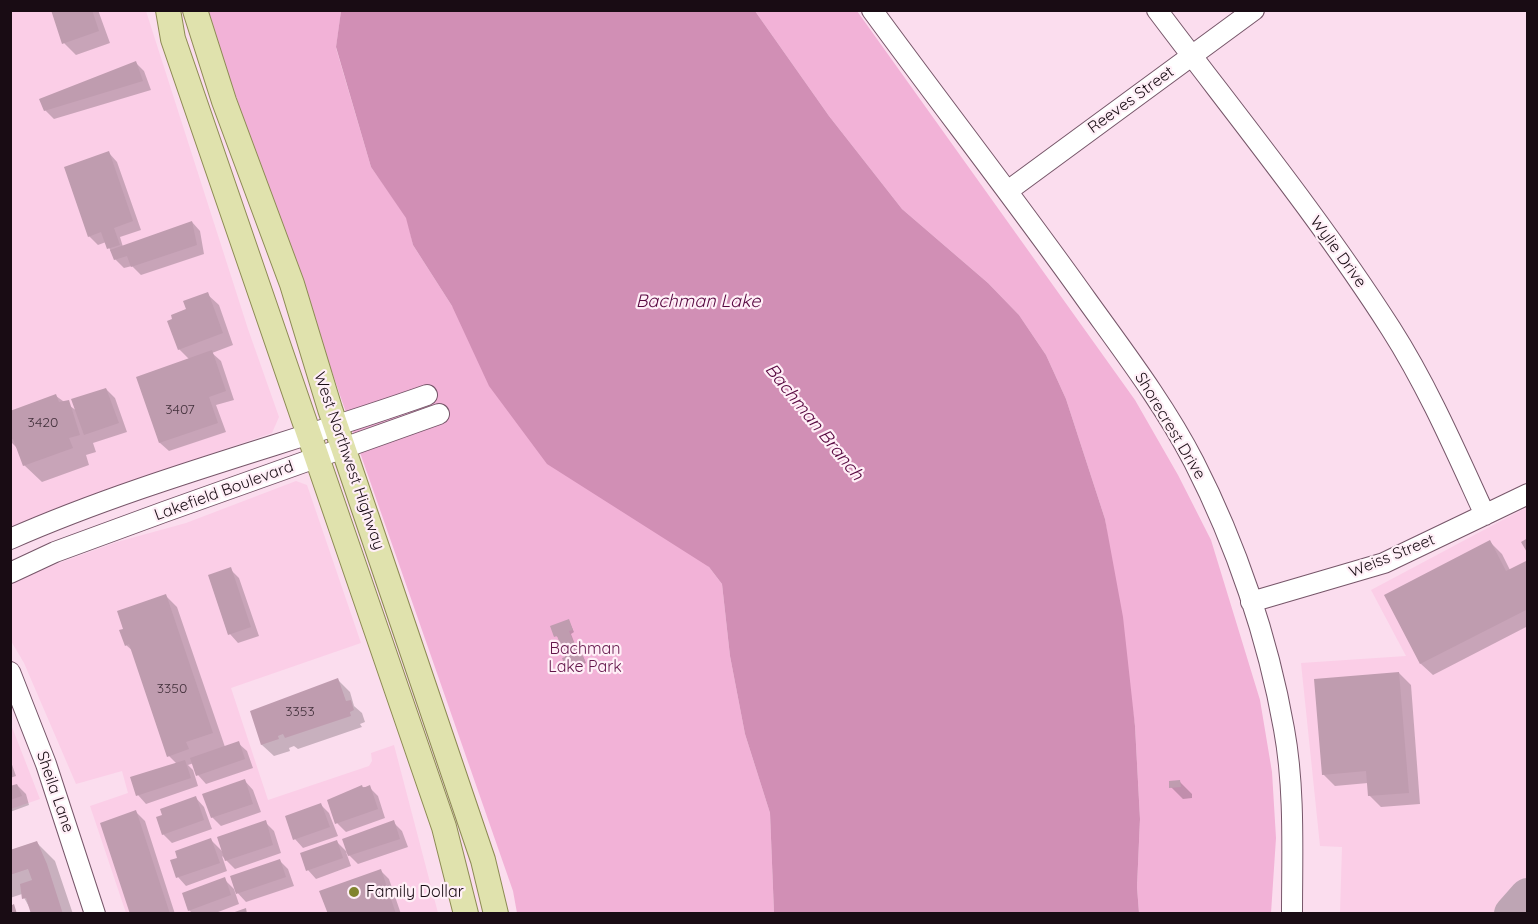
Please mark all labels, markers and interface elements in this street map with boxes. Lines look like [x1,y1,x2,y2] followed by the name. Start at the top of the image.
[1084,62,1178,138] street label: Reeves Street
[1306,213,1370,291] street label: Wylie Drive
[636,291,760,313] water label: Bachman Lake
[760,359,868,485] water label: Bachman Branch
[1130,369,1210,483] street label: Shorecrest Drive
[310,370,388,552] street label: West Northwest Highway
[165,402,195,418] house number: 3407
[28,415,58,431] house number: 3420
[152,457,296,525] street label: Lakefield Boulevard
[1346,530,1438,582] street label: Weiss Street
[548,639,622,677] park label: Bachman Lake Park
[157,681,187,697] house number: 3350
[285,704,315,720] house number: 3353
[32,749,78,835] street label: Sheila Lane
[366,882,464,902] place label: Family Dollar
[347,885,361,899] marker: Family Dollar

